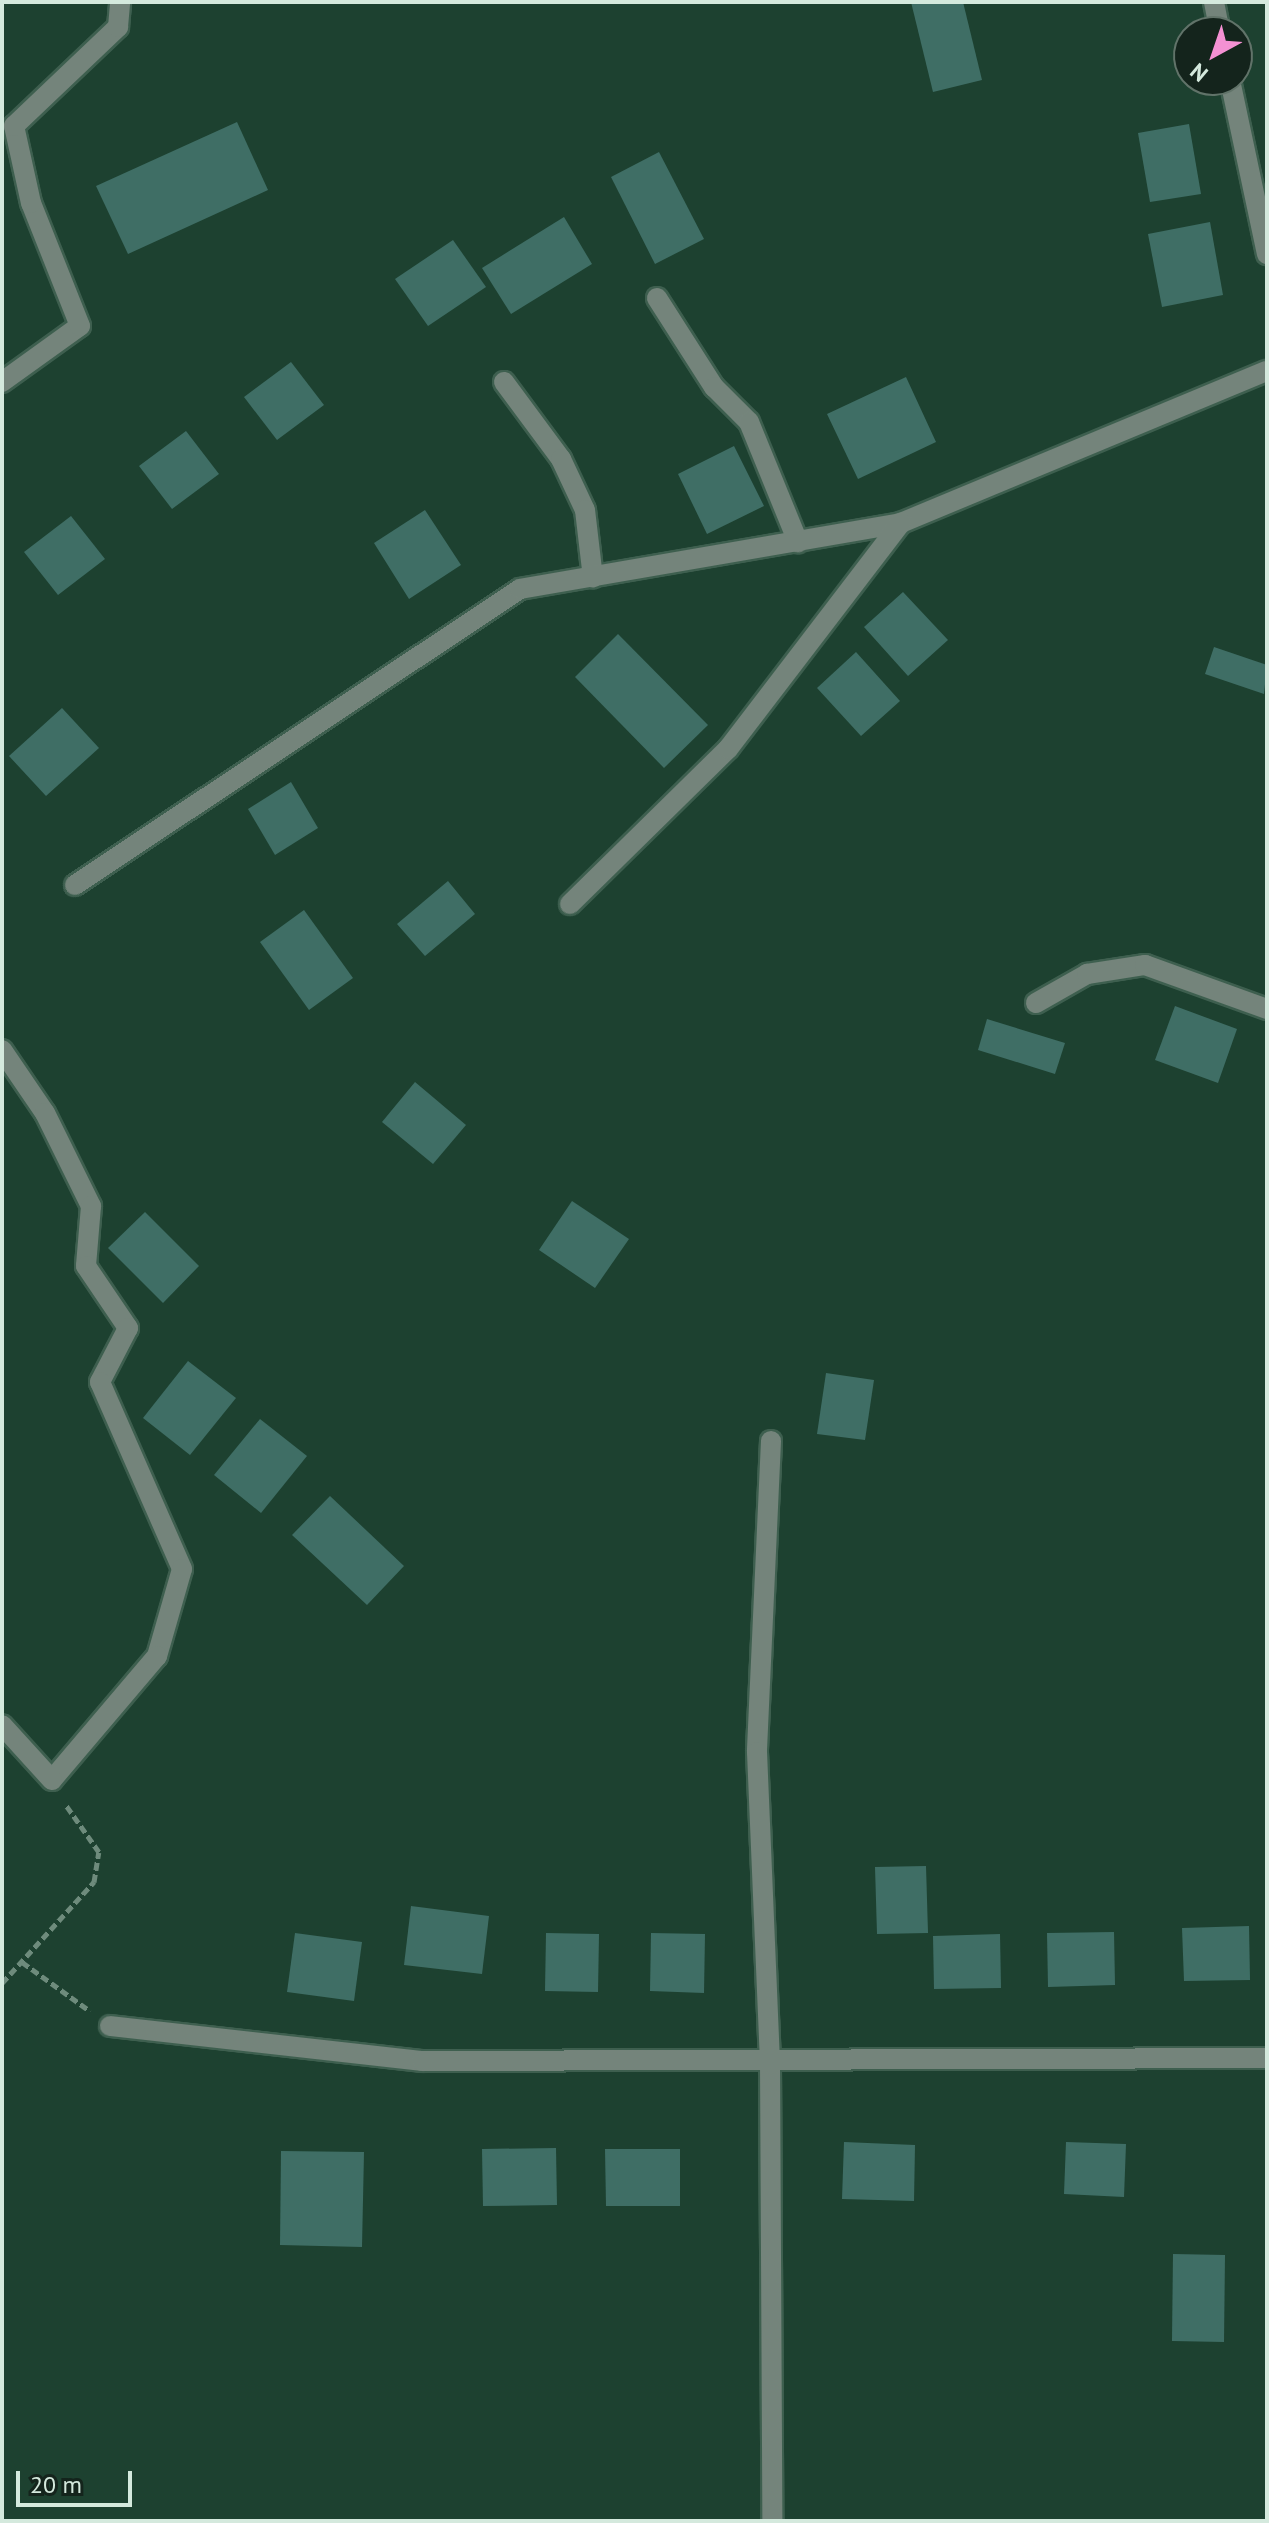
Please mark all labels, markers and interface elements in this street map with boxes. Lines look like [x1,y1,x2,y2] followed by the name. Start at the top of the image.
[1173,16,1253,96] north arrow
[1184,57,1213,88] text: N
[20,2455,136,2505] scale bar
[30,2469,82,2500] text: 20 m

